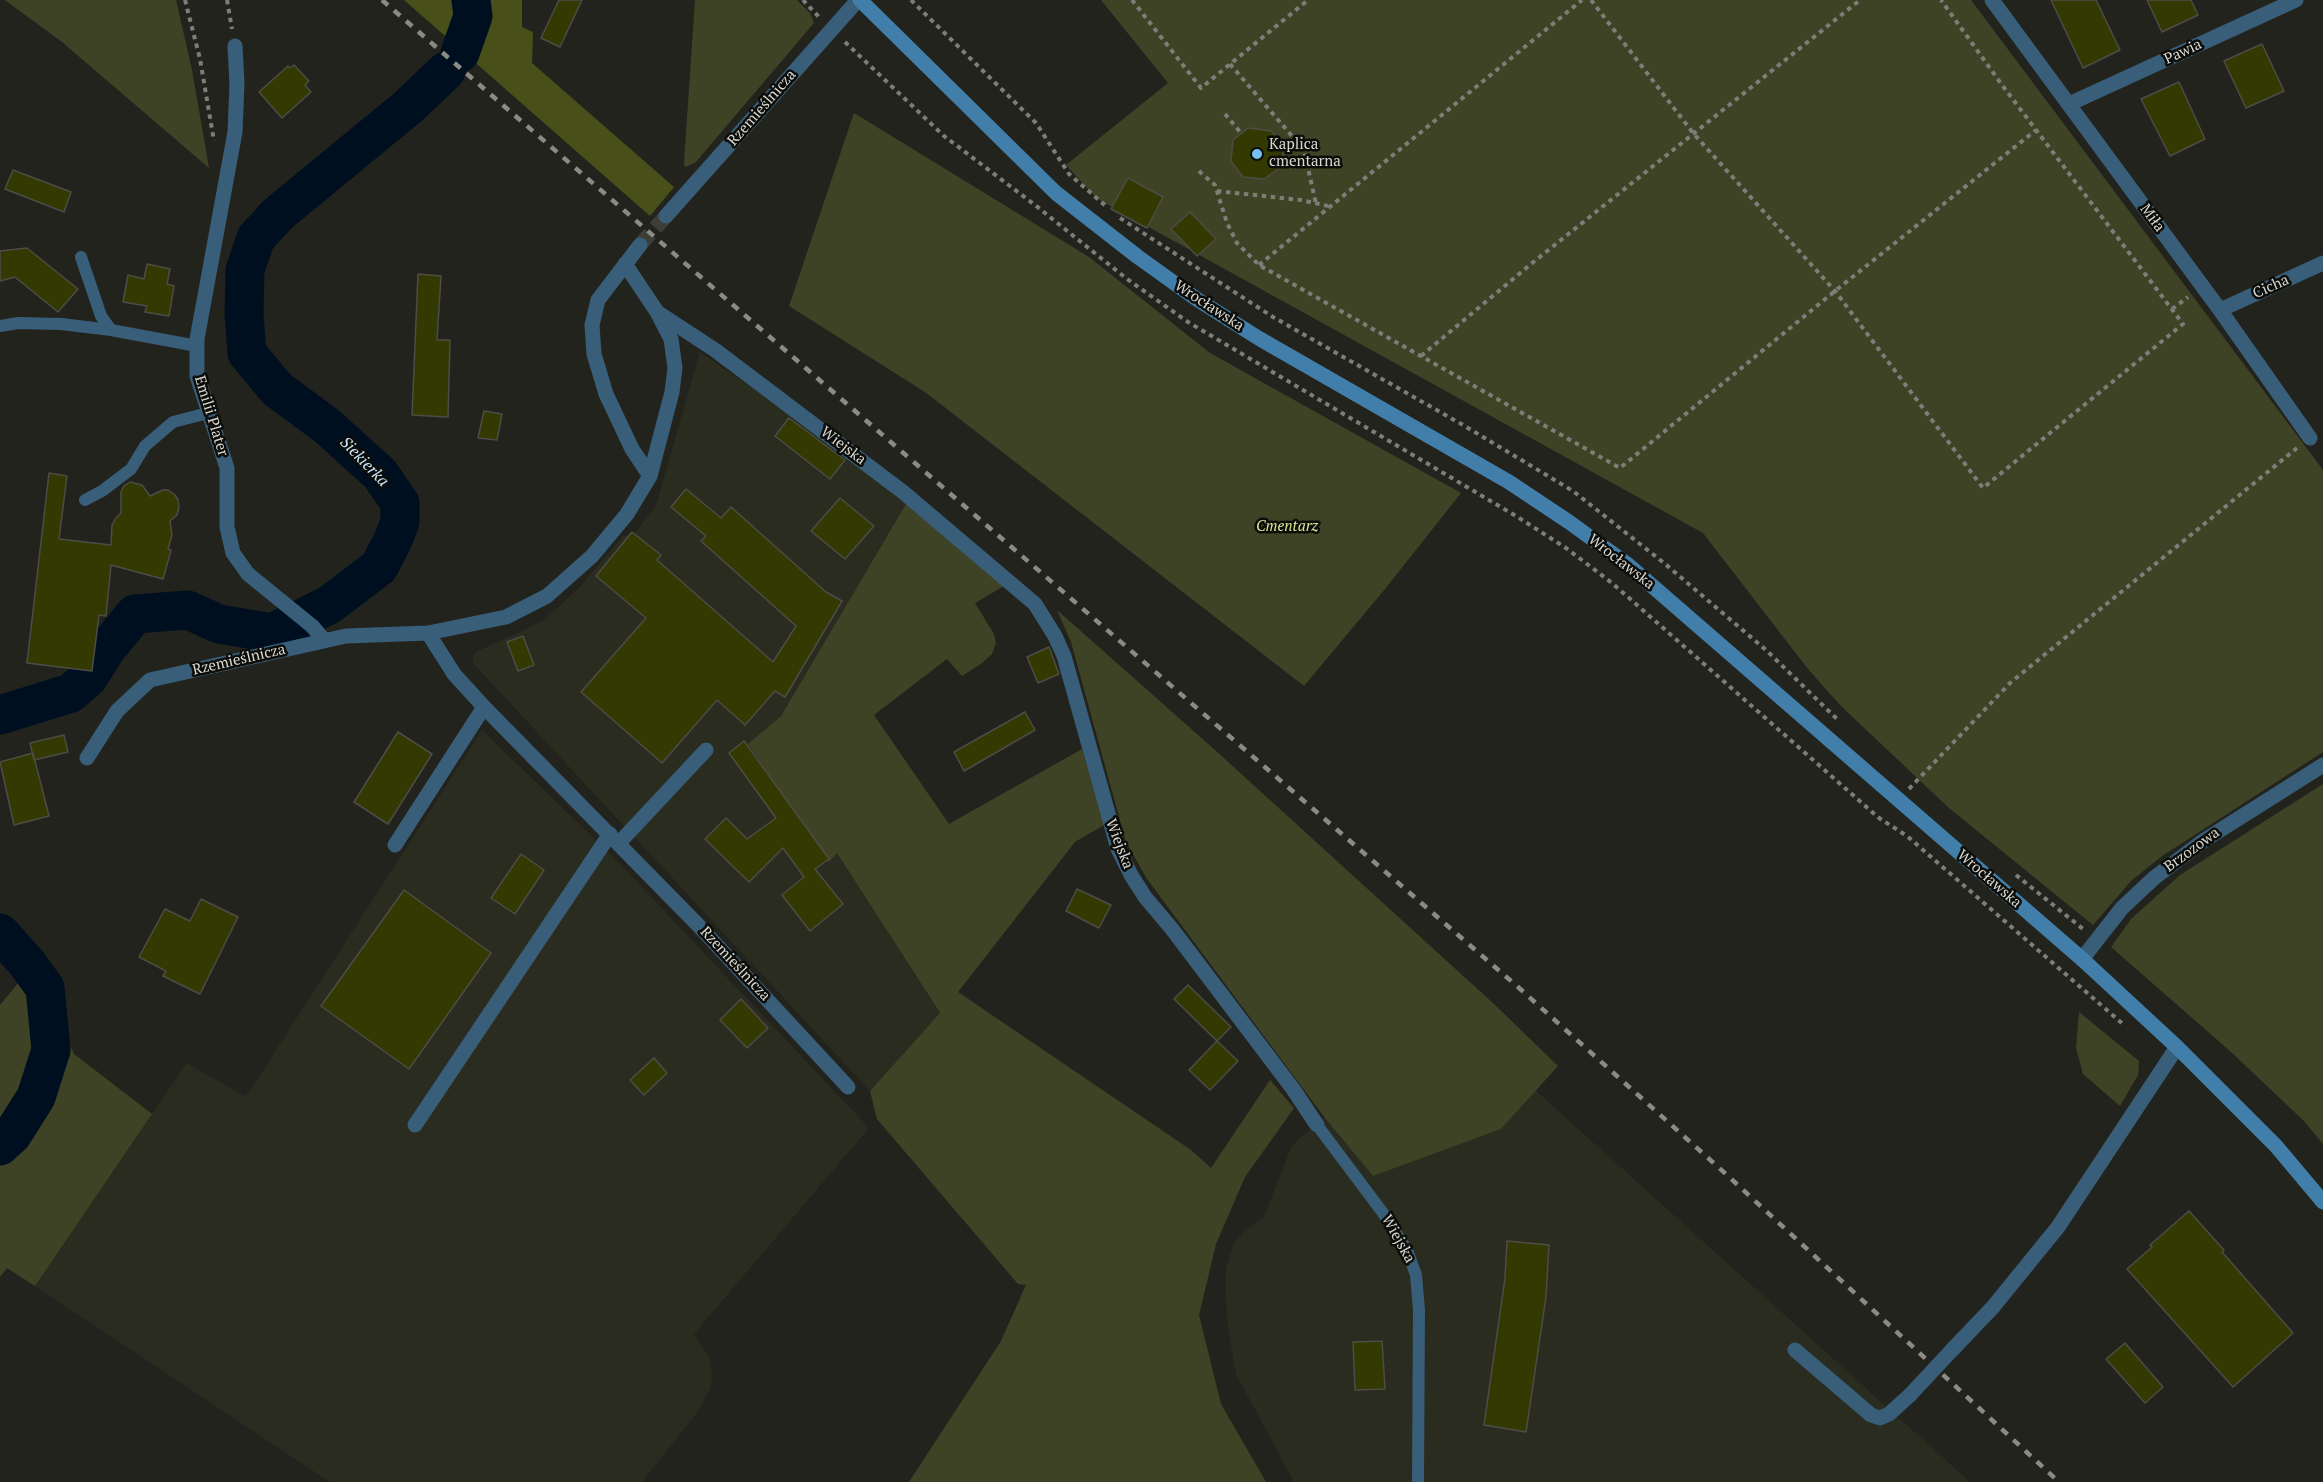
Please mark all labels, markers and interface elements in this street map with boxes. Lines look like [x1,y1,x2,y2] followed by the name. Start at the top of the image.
[2161,35,2205,69] street label: Pawia
[724,66,800,150] street label: Rzemieślnicza
[1269,136,1341,171] place label: Kaplica cmentarna
[1250,147,1264,161] marker: Kaplica cmentarna
[2136,201,2168,235] street label: Miła
[2250,271,2292,303] street label: Cicha
[1171,277,1247,335] street label: Wrocławska
[190,374,232,458] street label: Emilii Plater
[817,423,869,469] street label: Wiejska
[336,433,392,491] water label: Siekierka
[1256,518,1318,536] park label: Cmentarz
[1584,531,1658,593] street label: Wrocławska
[191,641,287,679] street label: Rzemieślnicza
[1101,816,1137,872] street label: Wiejska
[2161,824,2223,876] street label: Brzozowa
[1953,846,2025,912] street label: Wrocławska
[696,923,774,1005] street label: Rzemieślnicza
[1377,1212,1419,1266] street label: Wiejska

